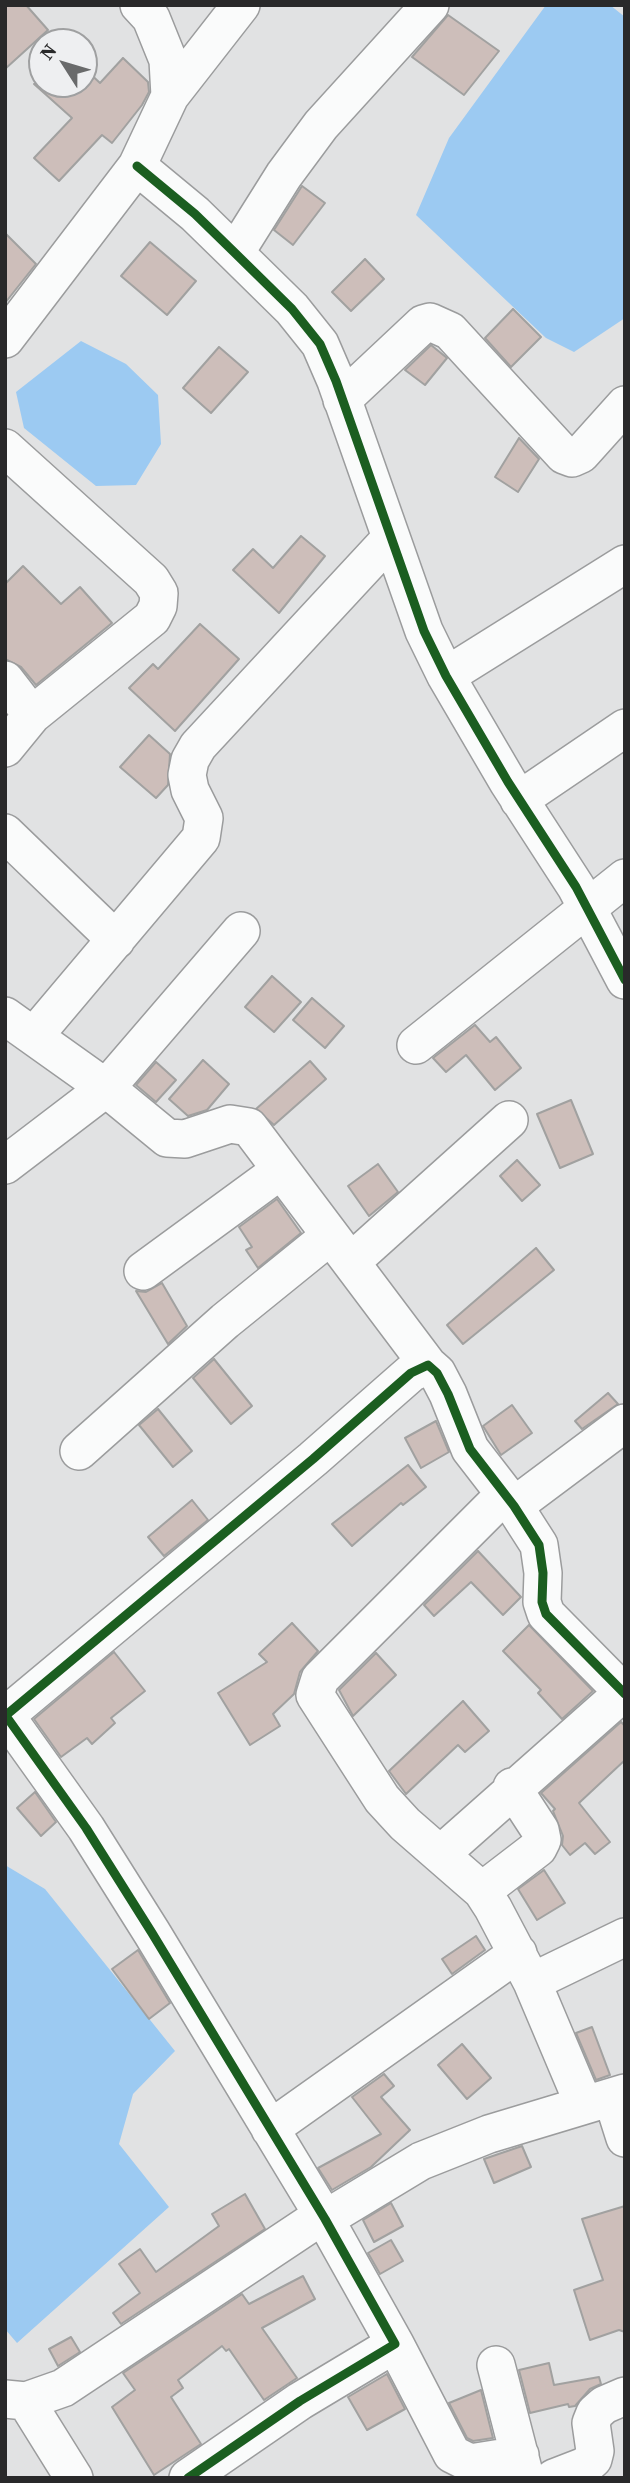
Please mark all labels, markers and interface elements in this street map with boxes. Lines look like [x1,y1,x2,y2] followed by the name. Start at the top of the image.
[28,28,98,98] north arrow
[33,38,62,65] text: N

